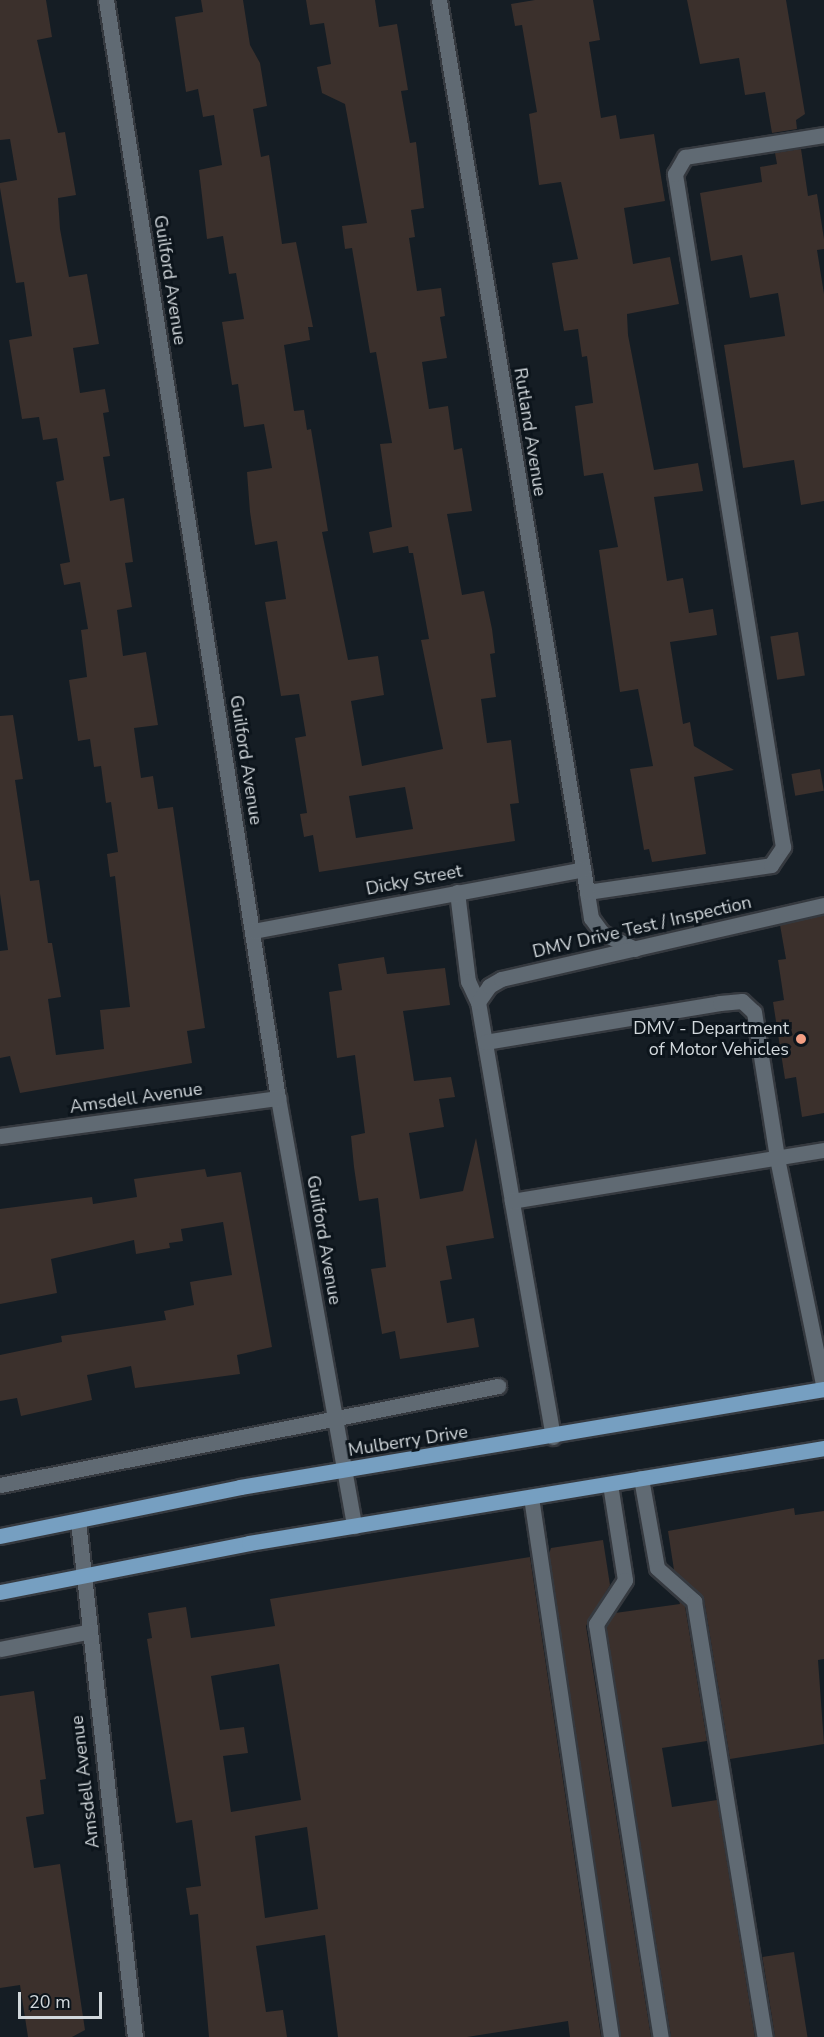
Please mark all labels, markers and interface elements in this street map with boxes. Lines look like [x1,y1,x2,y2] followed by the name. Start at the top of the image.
[149,214,191,346] street label: Guilford Avenue
[509,366,551,498] street label: Rutland Avenue
[225,694,267,826] street label: Guilford Avenue
[364,860,464,900] street label: Dicky Street
[530,891,754,963] street label: DMV Drive Test / Inspection
[633,1018,789,1060] place label: DMV - Department of Motor Vehicles
[794,1032,808,1046] marker: DMV - Department of Motor Vehicles
[68,1078,204,1118] street label: Amsdell Avenue
[302,1174,346,1306] street label: Guilford Avenue
[347,1421,469,1461] street label: Mulberry Drive
[66,1714,104,1850] street label: Amsdell Avenue
[21,1980,105,2018] scale bar
[29,1990,71,2014] text: 20 m

